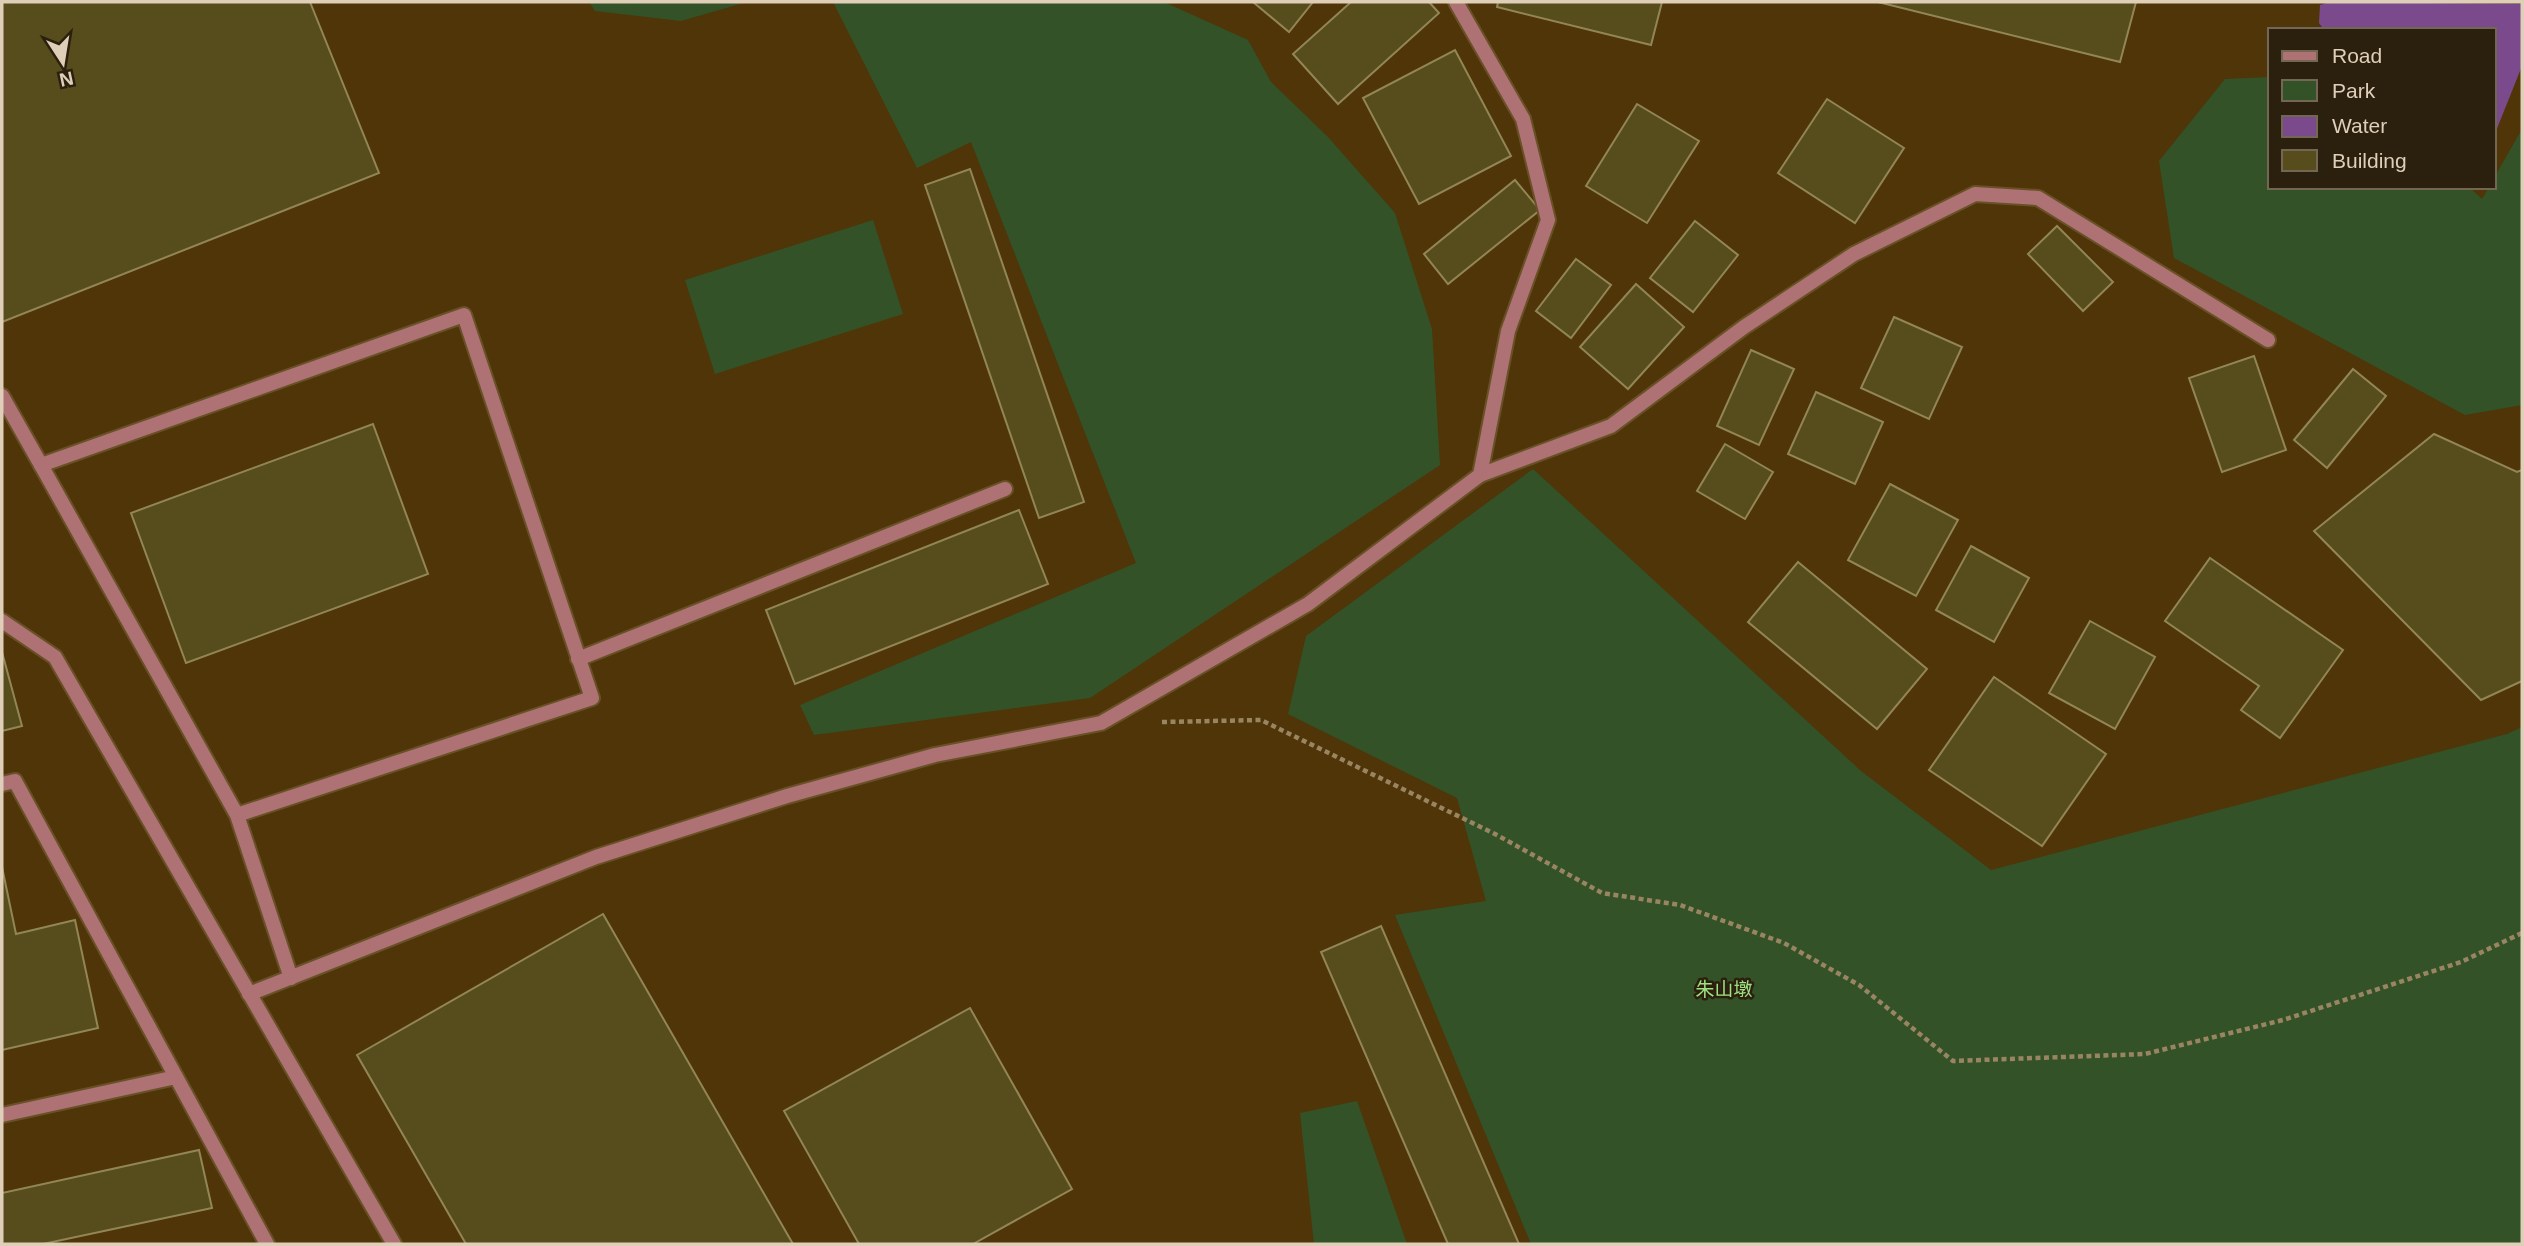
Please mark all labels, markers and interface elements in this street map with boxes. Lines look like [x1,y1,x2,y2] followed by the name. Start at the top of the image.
[28,28,98,98] north arrow
[2268,28,2496,189] legend
[2332,44,2382,67] text: Road
[58,67,75,91] text: N
[2332,79,2376,102] text: Park
[2332,114,2387,137] text: Water
[2332,149,2407,172] text: Building
[1695,979,1753,1000] park label: 朱山墩

